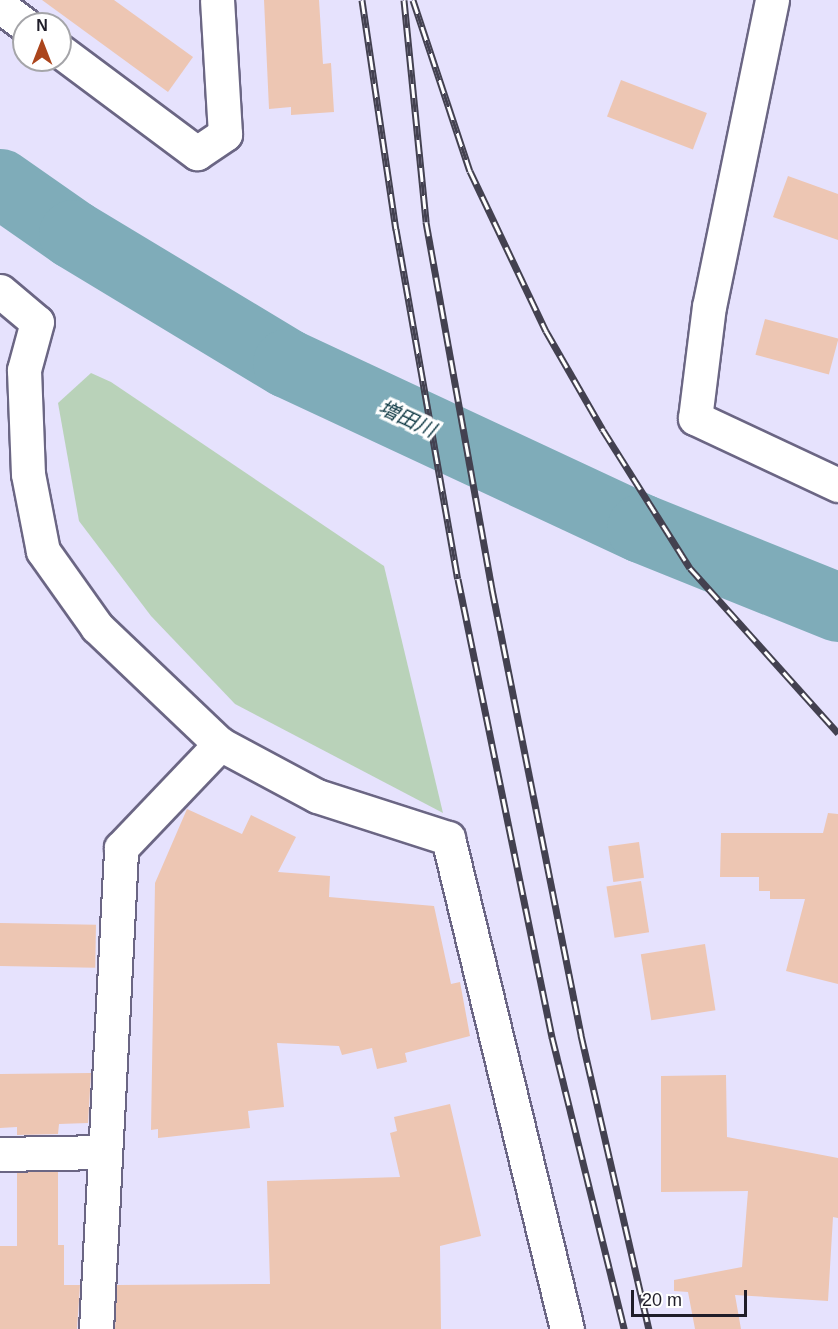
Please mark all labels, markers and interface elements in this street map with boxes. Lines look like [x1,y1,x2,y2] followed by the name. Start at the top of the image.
[12,12,72,72] north arrow
[36,17,48,34] text: N
[375,395,439,443] water label: 増田川
[634,1278,750,1316] scale bar
[642,1290,682,1310] text: 20 m

